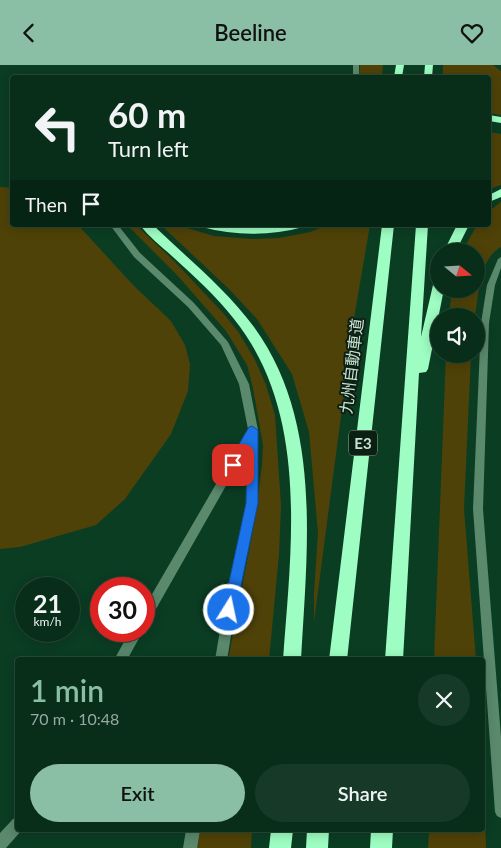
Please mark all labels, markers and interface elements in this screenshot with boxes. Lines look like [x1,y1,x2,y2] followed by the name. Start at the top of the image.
[15,19,43,47] icon: back
[214,19,287,46] text: Beeline
[458,19,486,47] icon: heart
[108,93,186,135] text: 60 m
[25,95,90,160] icon: left
[108,135,189,162] text: Turn left
[77,190,105,218] icon: arrive
[25,193,67,216] text: Then
[430,243,485,297] north arrow
[430,243,485,363] map controls
[430,308,485,363] button: sound
[336,317,366,415] street label: 九州自動車道
[349,431,377,455] road number: E3
[212,444,254,486] pin
[219,451,247,479] icon: arrive
[90,577,155,642] speed limit sign: 30
[202,583,254,635] position arrow
[33,588,62,618] text: 21
[33,614,62,629] text: km/h
[30,672,104,708] text: 1 min
[418,674,470,726] button: close
[30,709,119,728] text: 70 m · 10:48
[30,764,245,822] button: Exit
[255,764,470,822] button: Share

